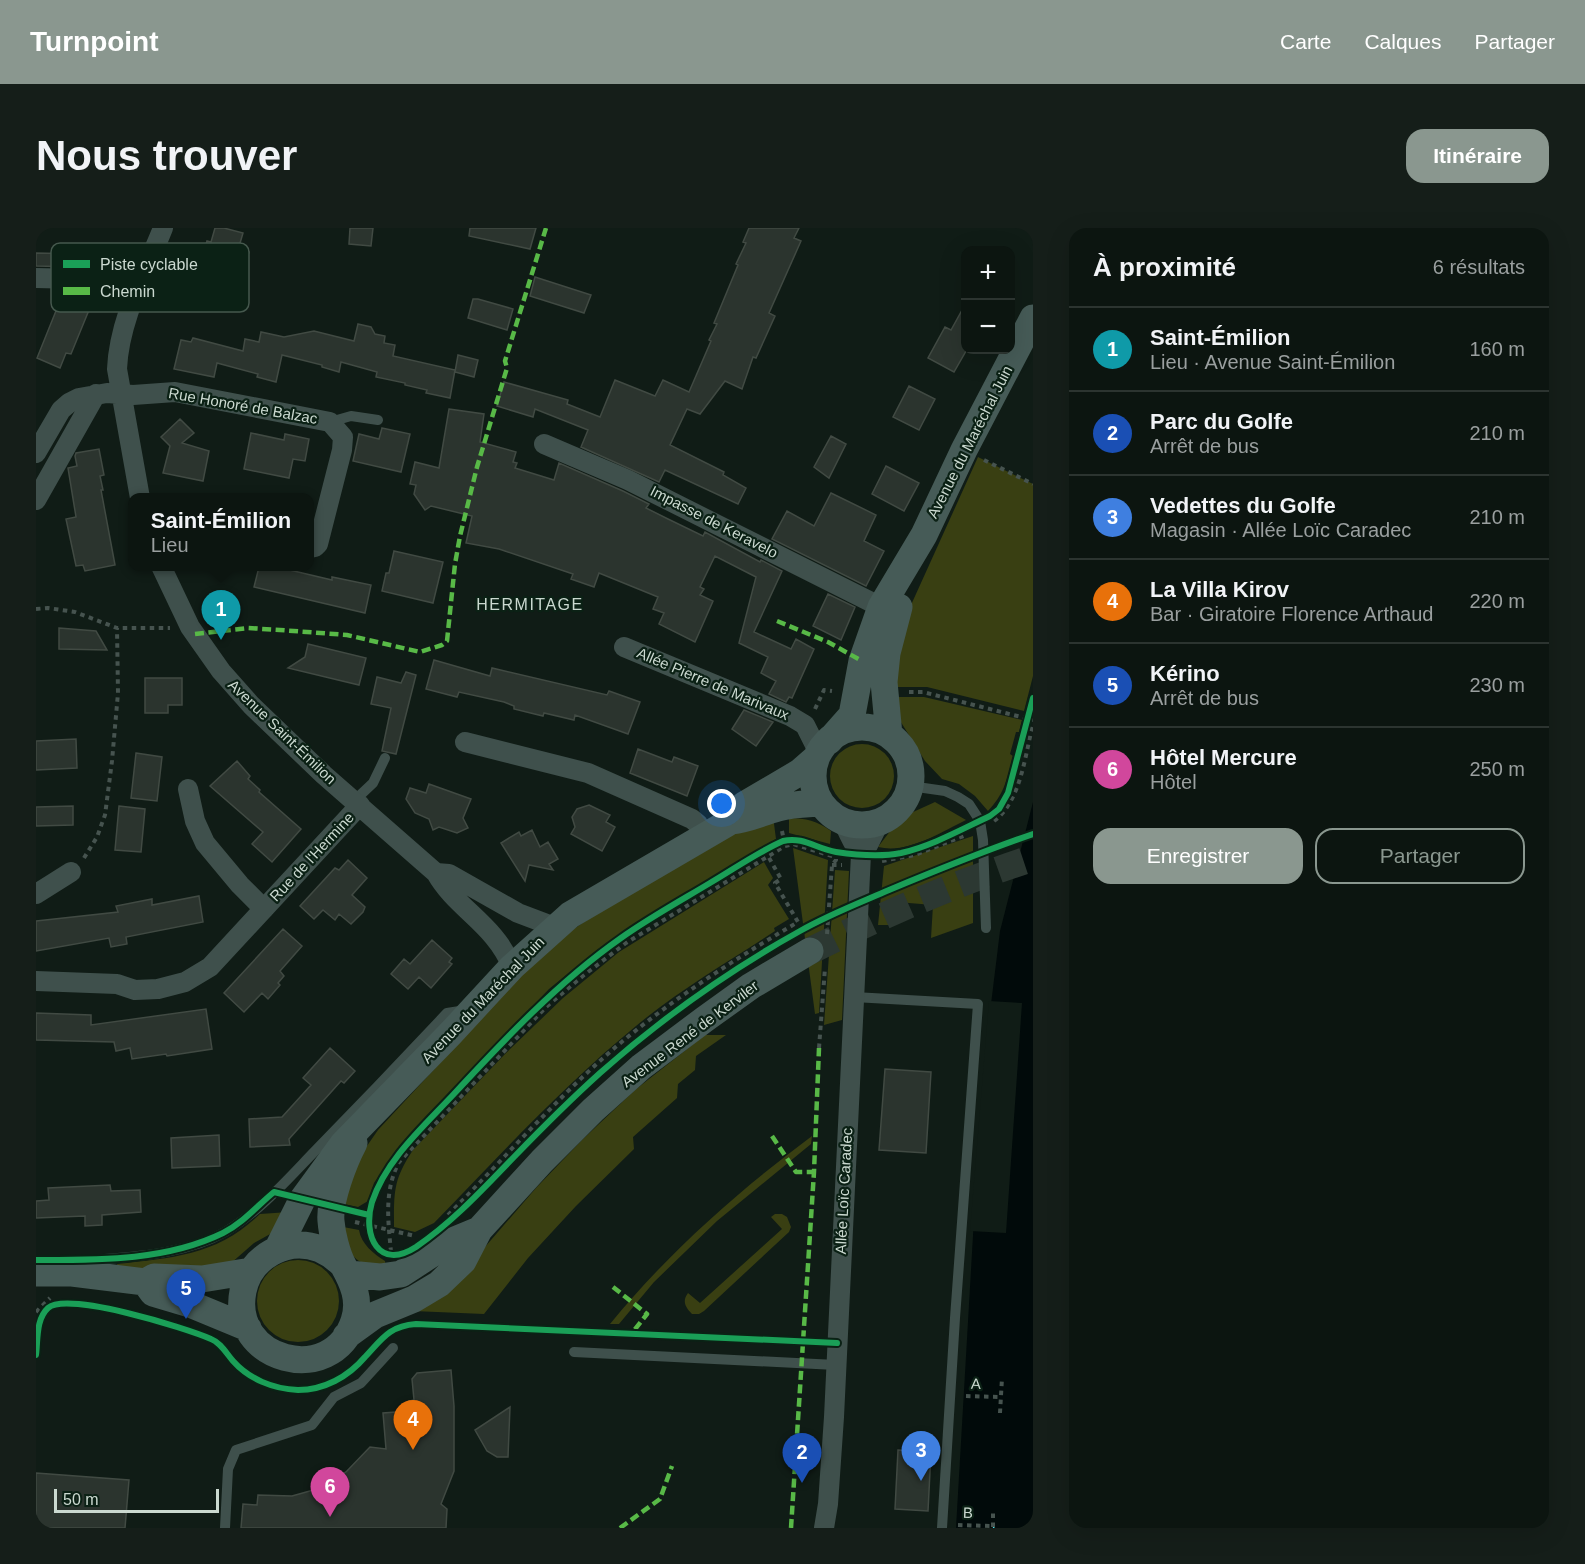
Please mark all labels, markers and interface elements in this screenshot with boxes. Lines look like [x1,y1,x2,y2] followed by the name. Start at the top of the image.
[30,26,159,57] text: Turnpoint
[1280,30,1331,53] text: Carte
[1364,30,1441,53] text: Calques
[1474,30,1555,53] text: Partager
[1406,129,1549,183] button: Itinéraire
[36,132,297,179] text: Nous trouver
[51,243,249,312] legend
[961,246,1015,354] map controls
[961,246,1015,300] button: +
[1093,252,1236,282] text: À proximité
[100,256,198,273] text: Piste cyclable
[1433,256,1525,278] text: 6 résultats
[100,283,155,300] text: Chemin
[961,300,1015,354] button: −
[1150,325,1291,350] text: Saint-Émilion
[1107,338,1118,360] text: 1
[1469,338,1525,360] text: 160 m
[1150,351,1395,373] text: Lieu · Avenue Saint-Émilion
[924,363,1015,521] street label: Avenue du Maréchal Juin
[167,384,319,427] street label: Rue Honoré de Balzac
[1150,409,1293,434] text: Parc du Golfe
[1107,422,1118,444] text: 2
[1469,422,1525,444] text: 210 m
[1150,435,1259,457] text: Arrêt de bus
[648,482,781,561] street label: Impasse de Keravelo
[128,493,314,571] popup
[1150,493,1336,518] text: Vedettes du Golfe
[1107,506,1118,528] text: 3
[1469,506,1525,528] text: 210 m
[151,508,291,533] text: Saint-Émilion
[1150,519,1411,541] text: Magasin · Allée Loïc Caradec
[151,534,189,556] text: Lieu
[1150,577,1289,602] text: La Villa Kirov
[202,590,240,640] pin: 1
[1107,590,1118,612] text: 4
[1469,590,1525,612] text: 220 m
[476,596,584,613] district label: HERMITAGE
[1150,603,1433,625] text: Bar · Giratoire Florence Arthaud
[635,644,792,723] street label: Allée Pierre de Marivaux
[1150,661,1220,686] text: Kérino
[1107,674,1118,696] text: 5
[1469,674,1525,696] text: 230 m
[225,676,340,787] street label: Avenue Saint-Émilion
[1150,687,1259,709] text: Arrêt de bus
[1150,745,1297,770] text: Hôtel Mercure
[1107,758,1118,780] text: 6
[1469,758,1525,780] text: 250 m
[1150,771,1197,793] text: Hôtel
[707,789,736,818] your location
[266,809,357,905] street label: Rue de l'Hermine
[1093,828,1303,884] button: Enregistrer
[1315,828,1525,884] button: Partager
[418,933,547,1066] street label: Avenue du Maréchal Juin
[618,977,761,1090] street label: Avenue René de Kerviler
[832,1127,855,1255] street label: Allée Loïc Caradec
[166,1270,206,1319] pin: 5
[971,1375,981,1392] street label: A
[394,1400,433,1450] pin: 4
[902,1432,940,1481] pin: 3
[782,1434,822,1483] pin: 2
[310,1468,350,1517] pin: 6
[54,1486,219,1514] scale bar
[63,1491,99,1508] text: 50 m
[963,1504,973,1521] street label: B

